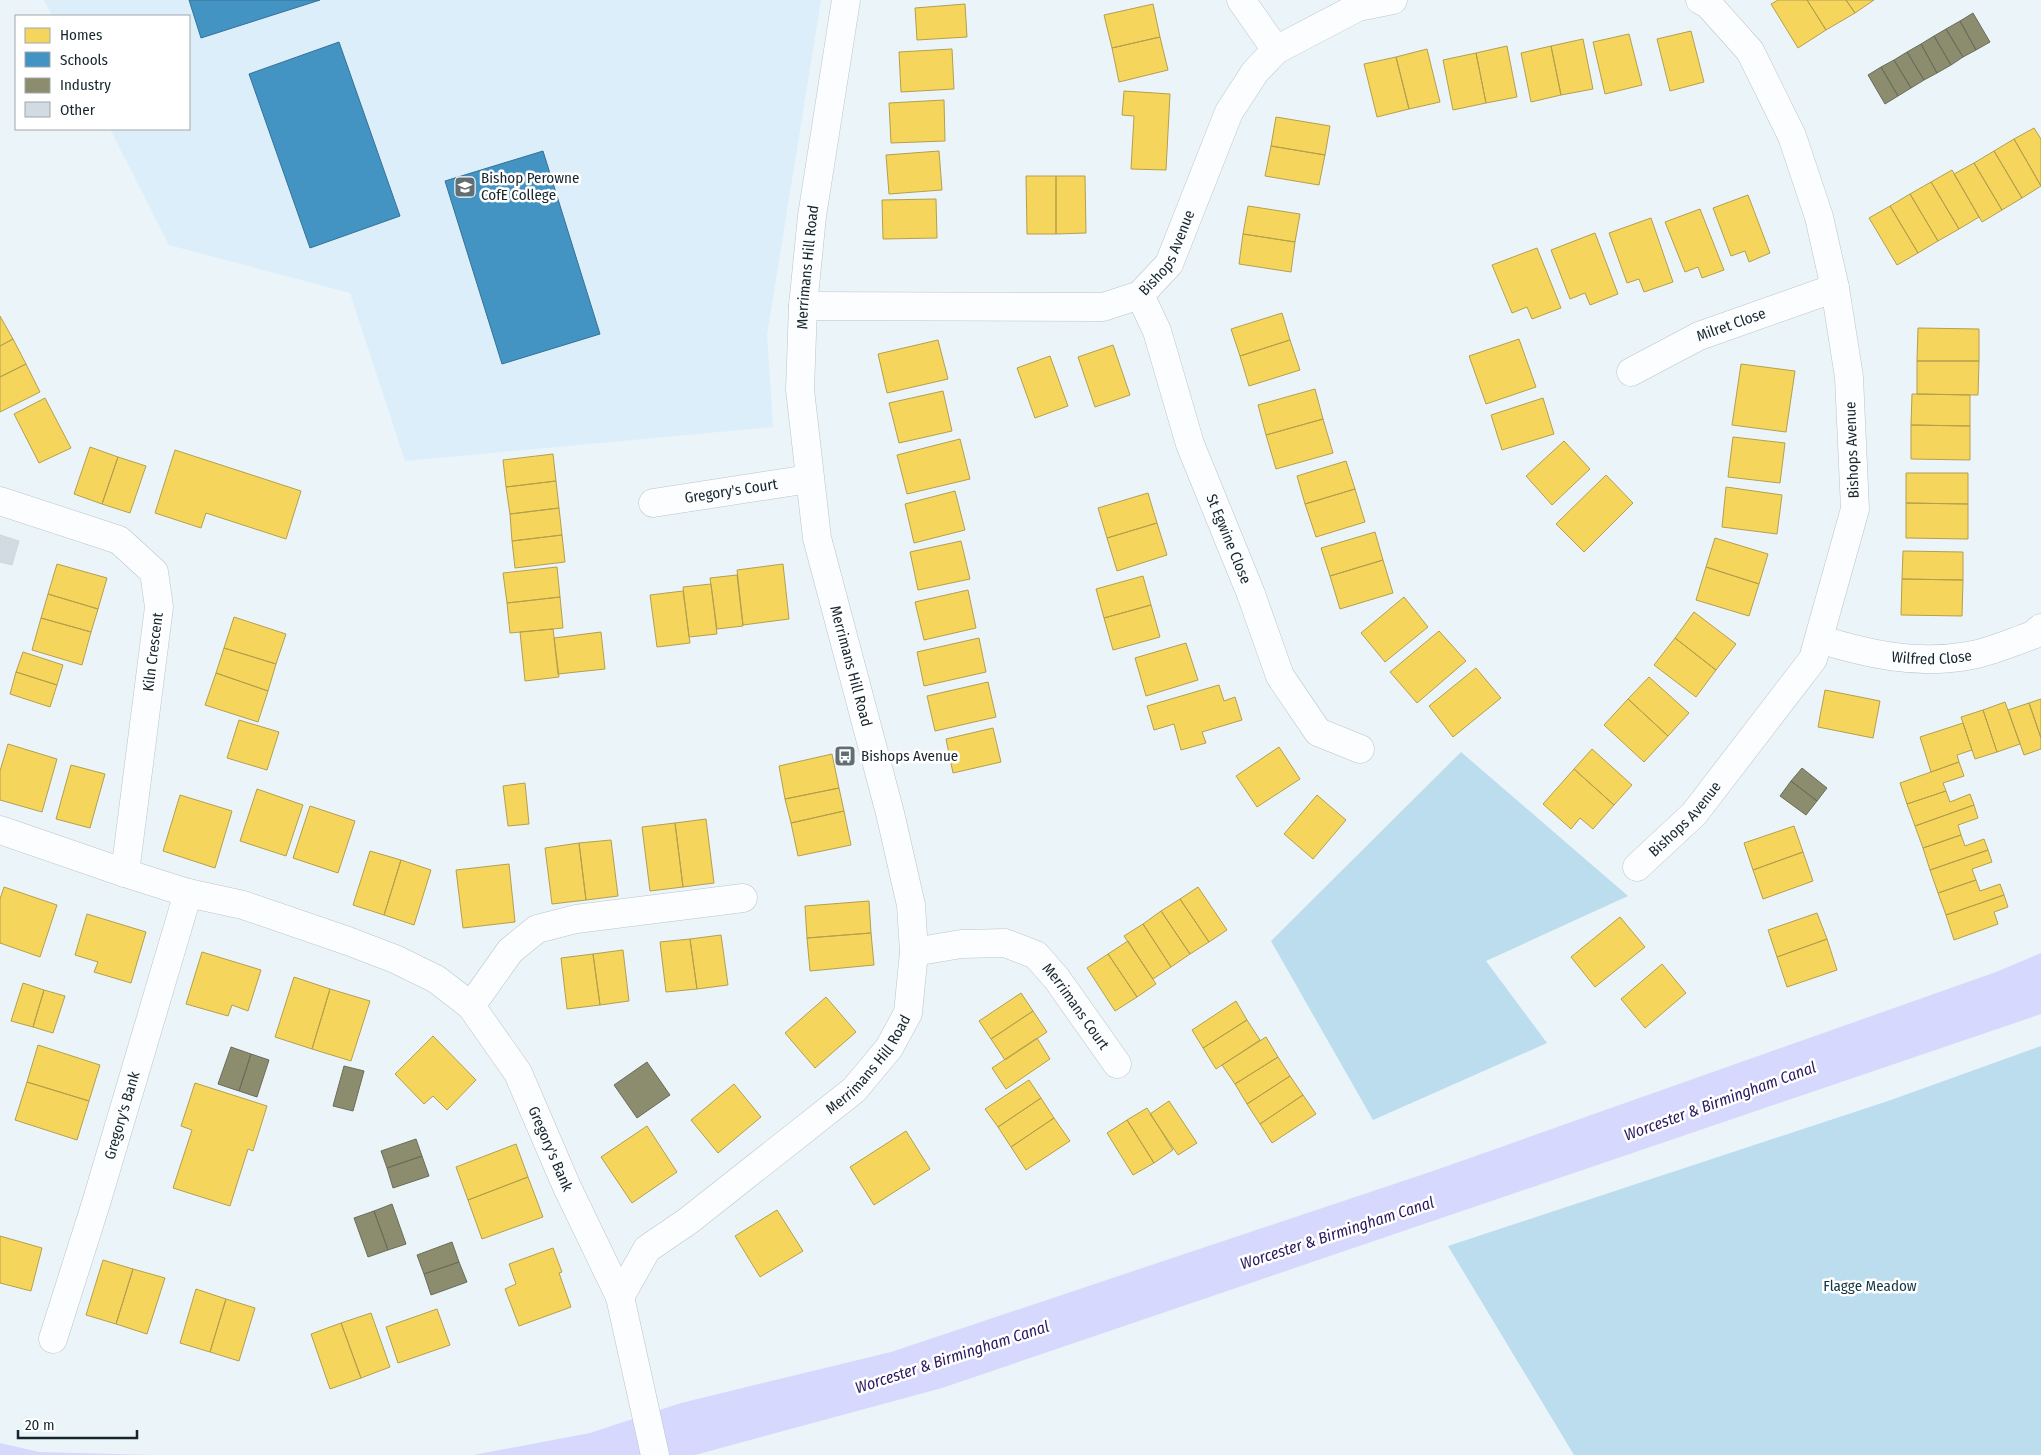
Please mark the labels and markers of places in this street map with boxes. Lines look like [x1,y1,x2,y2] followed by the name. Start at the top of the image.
[481,169,579,204] place label: Bishop Perowne CofE College
[453,175,477,199] school or university icon: Bishop Perowne CofE College
[833,744,857,768] bus stop icon: Bishops Avenue
[861,747,958,765] place label: Bishops Avenue

